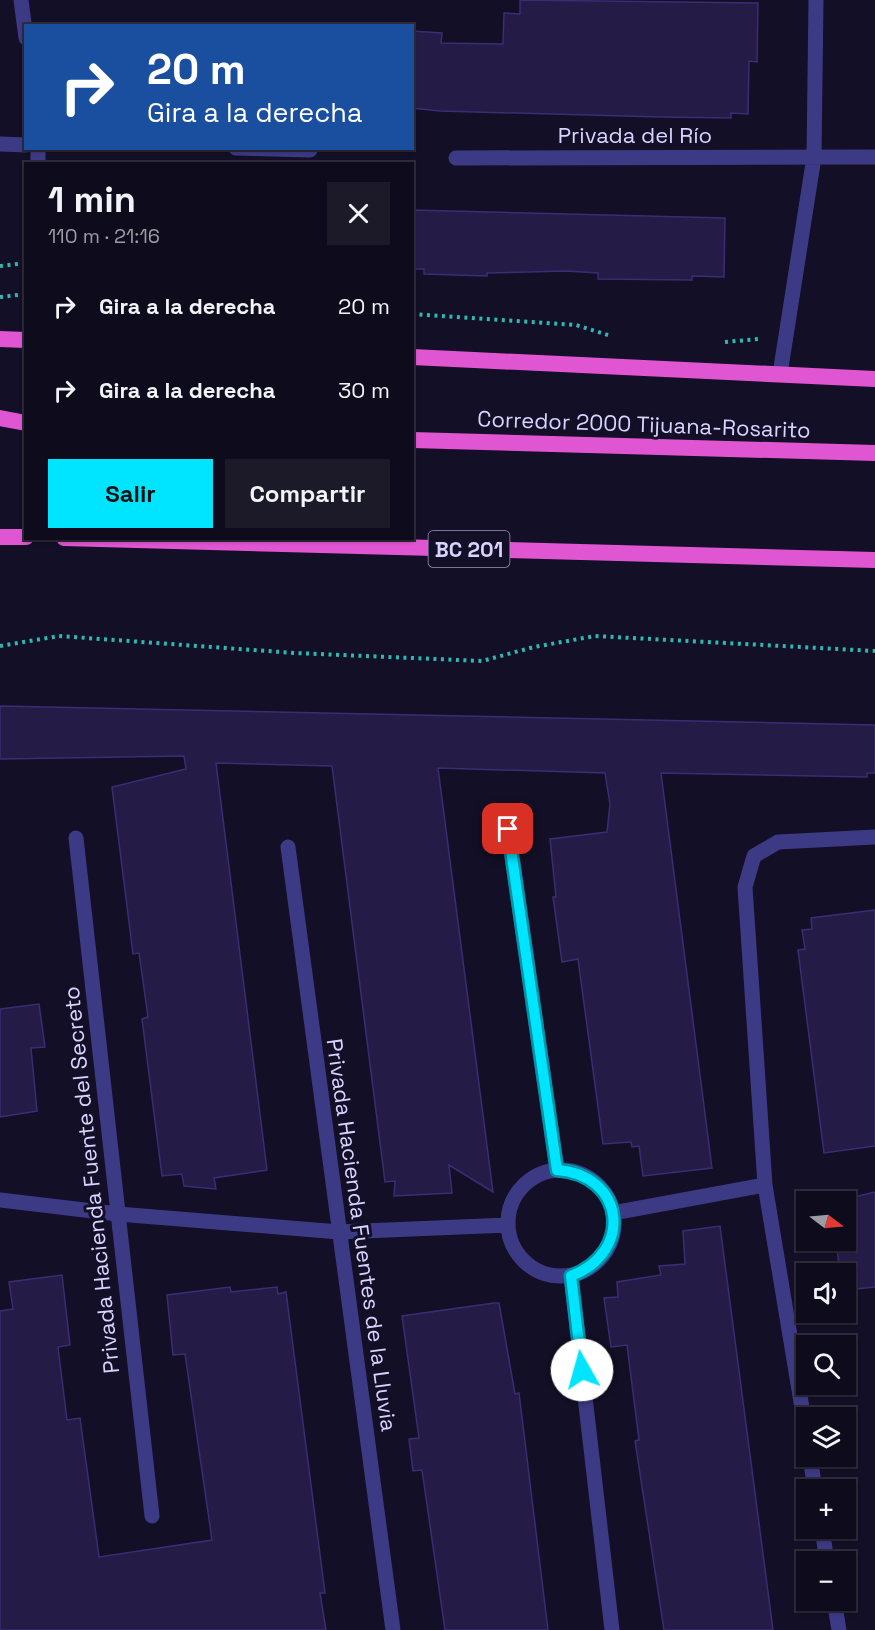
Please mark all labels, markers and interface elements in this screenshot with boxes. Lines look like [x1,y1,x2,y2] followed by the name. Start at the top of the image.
[147,43,246,96] text: 20 m
[48,48,126,126] icon: right
[147,95,362,130] text: Gira a la derecha
[558,121,712,149] street label: Privada del Río
[48,177,136,223] text: 1 min
[327,182,390,245] button: close
[48,223,160,249] text: 110 m · 21:16
[48,290,81,323] icon: right
[99,292,276,320] text: Gira a la derecha
[338,292,390,320] text: 20 m
[48,374,81,407] icon: right
[99,376,276,404] text: Gira a la derecha
[338,376,390,404] text: 30 m
[477,404,811,444] street label: Corredor 2000 Tijuana-Rosarito
[48,459,213,528] button: Salir
[225,459,390,528] button: Compartir
[428,531,510,567] road number: BC 201
[482,803,533,854] pin
[491,812,524,845] icon: arrive
[57,985,125,1375] street label: Privada Hacienda Fuente del Secreto
[321,1037,403,1434] street label: Privada Hacienda Fuentes de la Lluvia
[796,1191,856,1251] north arrow
[796,1191,856,1611] map controls
[796,1263,856,1323] button: sound
[796,1335,856,1395] button: search
[550,1338,614,1402] position arrow
[796,1407,856,1467] button: layers
[796,1479,856,1539] button: +
[796,1551,856,1611] button: −

